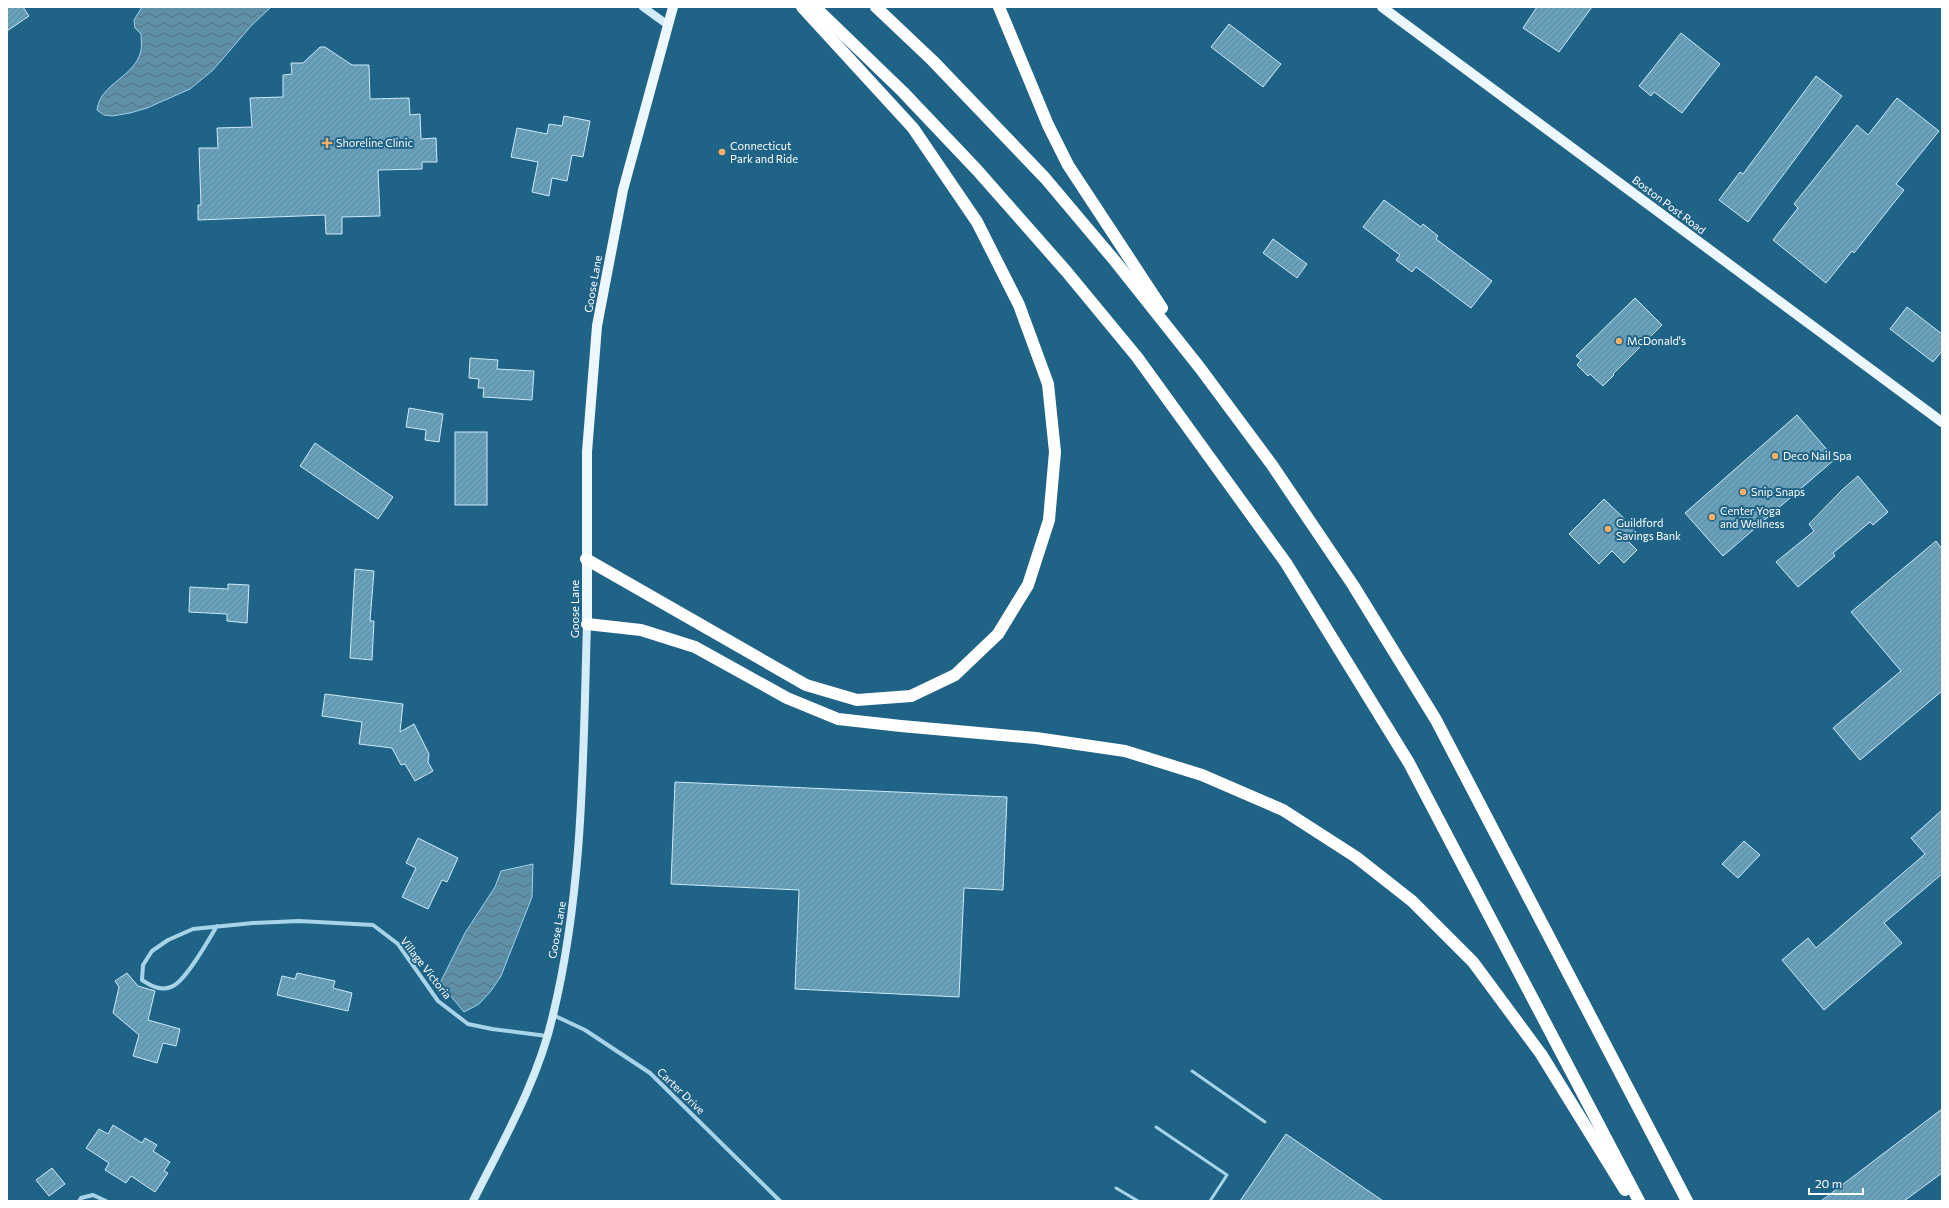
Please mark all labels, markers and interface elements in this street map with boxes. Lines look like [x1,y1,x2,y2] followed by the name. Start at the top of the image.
[336,136,413,149] place label: Shoreline Clinic
[321,137,333,149] marker: Shoreline Clinic
[730,139,798,165] place label: Connecticut Park and Ride
[717,147,727,157] marker: Connecticut Park and Ride
[1630,173,1709,236] street label: Boston Post Road
[581,254,604,314] street label: Goose Lane
[1627,334,1686,347] place label: McDonald's
[1614,336,1624,346] marker: McDonald's
[1783,449,1852,462] place label: Deco Nail Spa
[1770,451,1780,461] marker: Deco Nail Spa
[1751,485,1805,498] place label: Snip Snaps
[1738,487,1748,497] marker: Snip Snaps
[1720,504,1784,530] place label: Center Yoga and Wellness
[1707,512,1717,522] marker: Center Yoga and Wellness
[1616,516,1681,542] place label: Guildford Savings Bank
[1603,524,1613,534] marker: Guildford Savings Bank
[568,580,581,638] street label: Goose Lane
[545,900,568,960] street label: Goose Lane
[398,934,455,1001] street label: Village Victoria
[655,1065,708,1117] street label: Carter Drive
[1809,1170,1863,1196] scale bar
[1815,1176,1842,1190] text: 20 m

